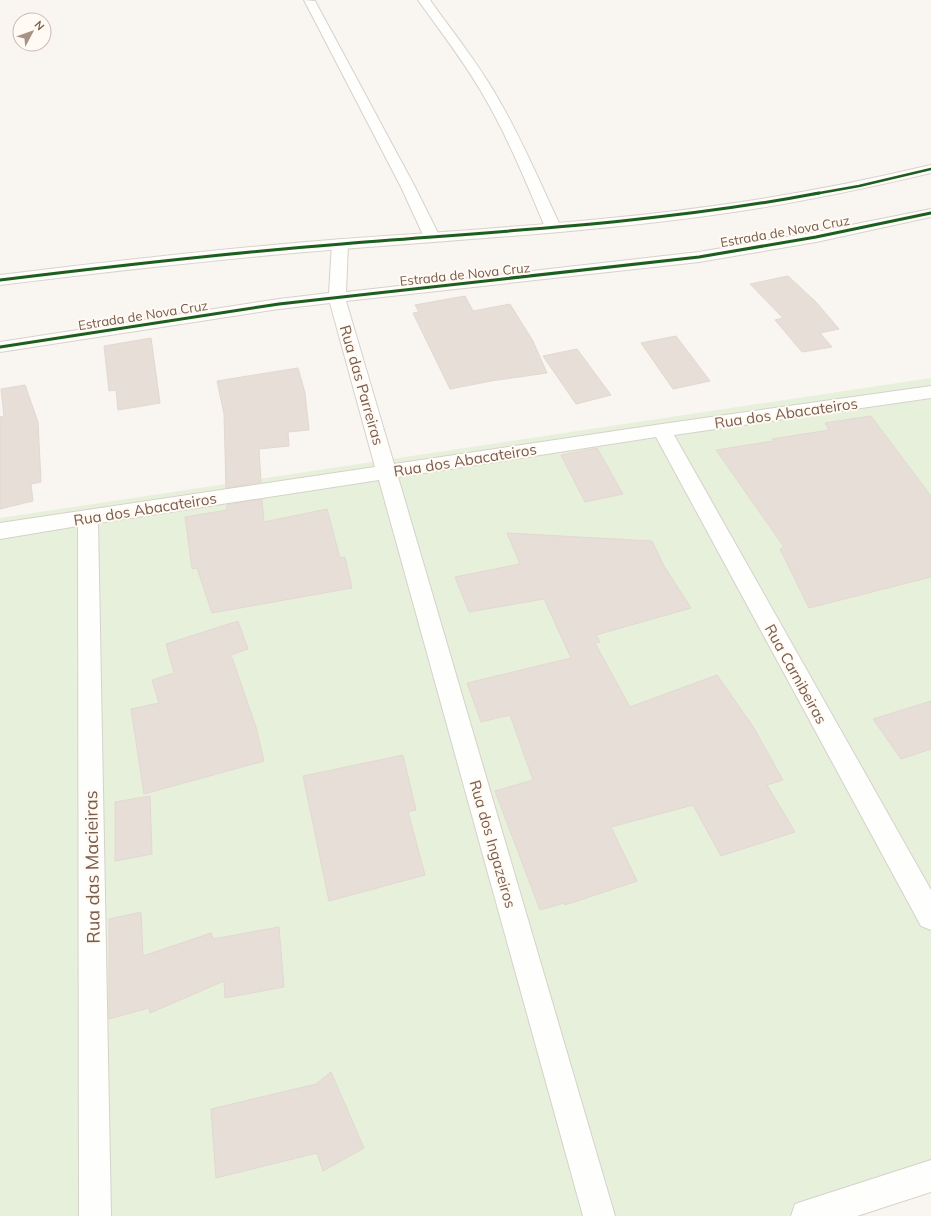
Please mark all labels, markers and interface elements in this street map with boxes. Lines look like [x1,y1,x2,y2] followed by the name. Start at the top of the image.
[12,12,52,52] north arrow
[32,18,48,33] text: N
[719,212,851,250] street label: Estrada de Nova Cruz
[399,259,531,289] street label: Estrada de Nova Cruz
[77,297,209,333] street label: Estrada de Nova Cruz
[336,323,388,447] street label: Rua das Parreiras
[713,394,859,432] street label: Rua dos Abacateiros
[392,439,538,481] street label: Rua dos Abacateiros
[72,488,218,530] street label: Rua dos Abacateiros
[761,621,831,727] street label: Rua Carnibeiras
[466,778,520,910] street label: Rua dos Ingazeiros
[79,790,105,944] street label: Rua das Macieiras

